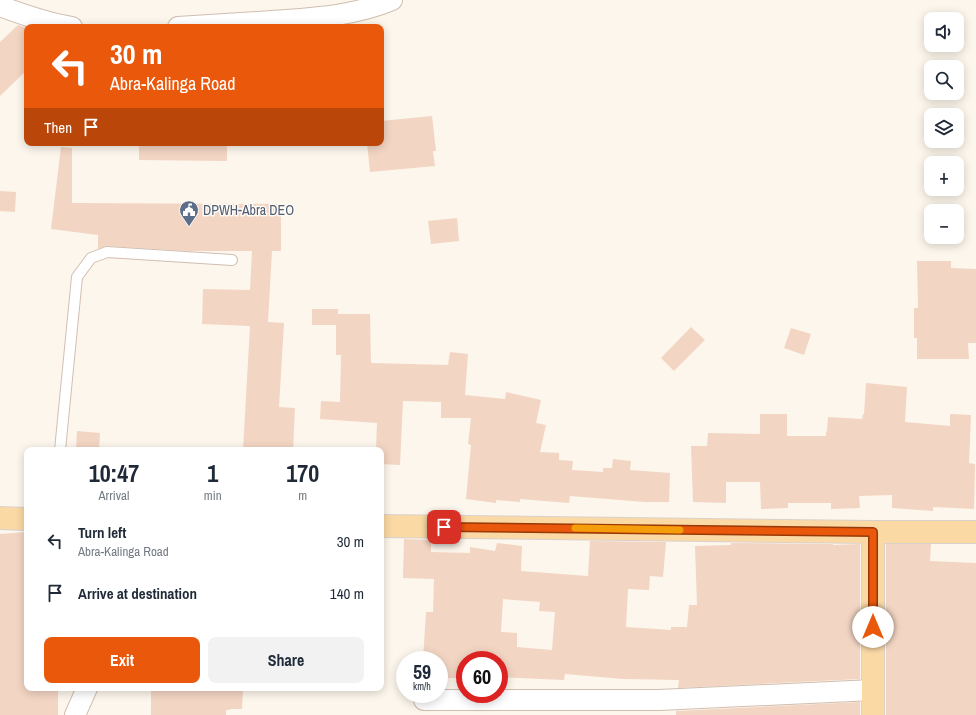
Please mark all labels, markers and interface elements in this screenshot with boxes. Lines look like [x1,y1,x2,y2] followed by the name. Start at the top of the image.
[924,12,964,244] map controls
[924,12,964,52] button: sound
[110,35,162,73] text: 30 m
[44,40,96,92] icon: left
[924,60,964,100] button: search
[110,71,236,96] text: Abra-Kalinga Road
[924,108,964,148] button: layers
[80,116,102,138] icon: arrive
[44,117,72,138] text: Then
[924,156,964,196] button: +
[178,199,200,227] public building icon: DPWH-Abra DEO
[203,201,294,219] place label: DPWH-Abra DEO
[924,204,964,244] button: −
[89,457,139,489] text: 10:47
[207,457,218,489] text: 1
[286,457,319,489] text: 170
[99,487,129,504] text: Arrival
[204,487,222,504] text: min
[298,487,307,504] text: m
[427,510,461,544] pin
[433,516,455,538] icon: arrive
[78,522,126,543] text: Turn left
[44,530,66,552] icon: left
[337,531,364,552] text: 30 m
[78,543,169,560] text: Abra-Kalinga Road
[44,582,66,604] icon: arrive
[78,583,197,604] text: Arrive at destination
[330,583,364,604] text: 140 m
[852,606,894,648] position arrow
[44,637,200,683] button: Exit
[208,637,364,683] button: Share
[456,651,508,703] speed limit sign: 60
[413,658,431,685] text: 59
[413,680,431,693] text: km/h

